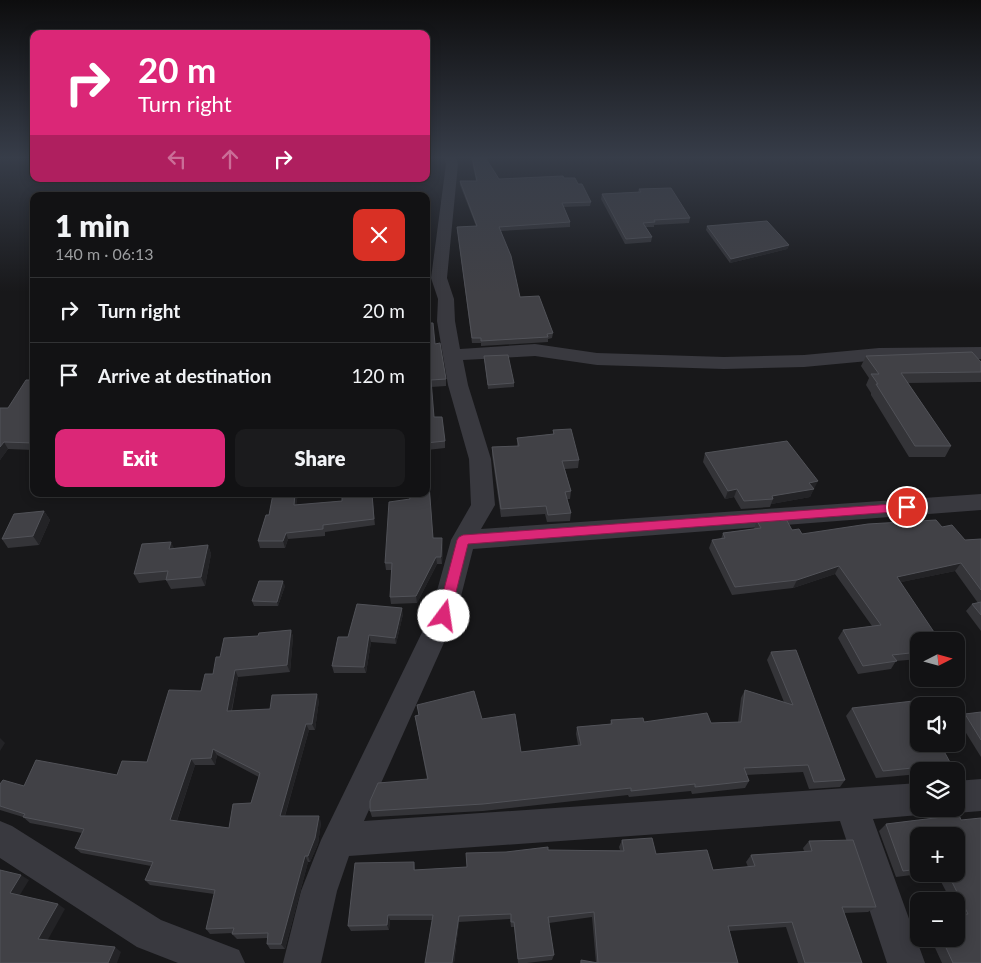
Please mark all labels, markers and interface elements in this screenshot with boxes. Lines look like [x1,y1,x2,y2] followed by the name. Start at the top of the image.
[138,48,216,90] text: 20 m
[55,50,120,115] icon: right
[138,90,232,117] text: Turn right
[163,145,191,173] icon: left
[216,145,244,173] icon: ahead
[269,145,297,173] icon: right
[55,207,130,243] text: 1 min
[353,209,405,261] button: close
[55,244,154,263] text: 140 m · 06:13
[55,296,83,324] icon: right
[98,299,180,322] text: Turn right
[362,299,405,322] text: 20 m
[55,361,83,389] icon: arrive
[98,364,271,387] text: Arrive at destination
[351,364,405,387] text: 120 m
[55,429,225,487] button: Exit
[235,429,405,487] button: Share
[886,486,928,528] pin
[893,493,921,521] icon: arrive
[417,589,469,641] position arrow
[910,632,965,688] north arrow
[910,632,965,947] map controls
[910,697,965,752] button: sound
[910,762,965,817] button: layers
[910,827,965,882] button: +
[910,892,965,947] button: −

